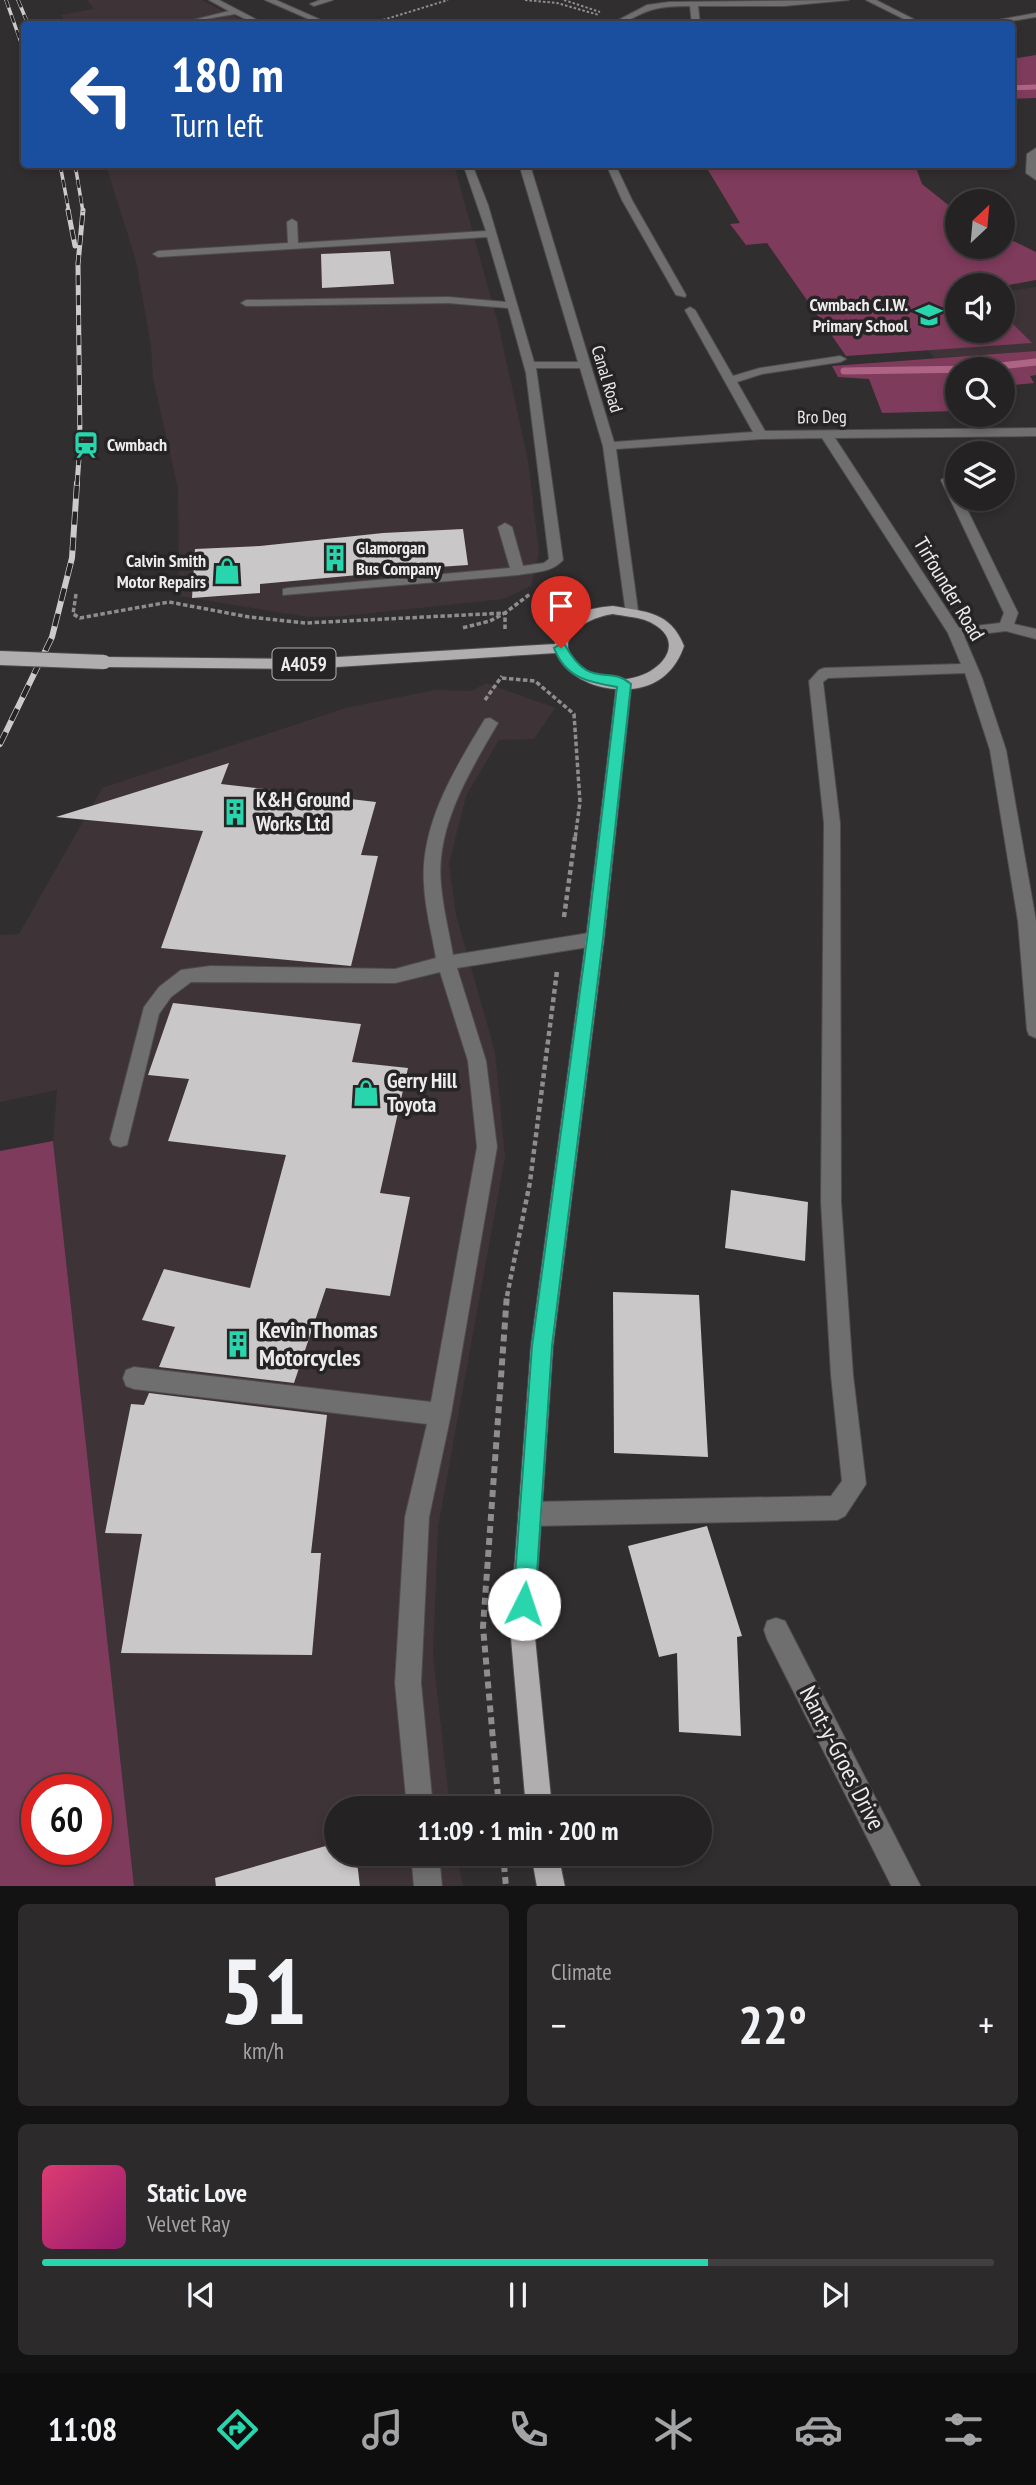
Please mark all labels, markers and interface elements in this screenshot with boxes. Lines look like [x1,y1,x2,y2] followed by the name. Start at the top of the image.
[171,42,284,106] text: 180 m
[56,49,147,140] icon: left
[171,104,263,146] text: Turn left
[945,189,1015,259] north arrow
[945,189,1015,511] map controls
[945,273,1015,343] button: sound
[810,293,909,337] place label: Cwmbach C.I.W. Primary School
[914,300,944,330] school or university icon: Cwmbach C.I.W. Primary School
[586,342,629,415] street label: Canal Road
[945,357,1015,427] button: search
[797,405,847,428] street label: Bro Deg
[71,430,101,460] station icon: Cwmbach
[107,433,167,456] place label: Cwmbach
[945,441,1015,511] button: layers
[908,532,991,645] street label: Tirfounder Road
[356,536,442,580] place label: Glamorgan Bus Company
[320,543,350,573] building icon: Glamorgan Bus Company
[117,549,206,593] place label: Calvin Smith Motor Repairs
[212,556,242,586] shop icon: Calvin Smith Motor Repairs
[531,576,591,648] pin
[542,587,580,625] icon: arrive
[272,649,336,680] road number: A4059
[255,786,350,837] place label: K&H Ground Works Ltd
[220,797,250,827] building icon: K&H Ground Works Ltd
[387,1067,458,1118] place label: Gerry Hill Toyota
[351,1078,381,1108] shop icon: Gerry Hill Toyota
[259,1314,378,1373] place label: Kevin Thomas Motorcycles
[223,1329,253,1359] building icon: Kevin Thomas Motorcycles
[487,1567,561,1641] position arrow
[793,1681,892,1835] street label: Nant-y-Groes Drive
[21,1774,112,1865] speed limit sign: 60
[418,1814,618,1847] text: 11:09 · 1 min · 200 m
[220,1931,307,2049] text: 51
[551,1957,612,1986] text: Climate
[738,1991,807,2058] text: 22°
[551,2000,567,2049] text: −
[978,2000,994,2049] text: +
[243,2036,284,2065] text: km/h
[147,2176,247,2209] text: Static Love
[147,2209,230,2238] text: Velvet Ray
[182,2276,220,2314] icon: previous
[499,2276,537,2314] icon: pause
[816,2276,854,2314] icon: next
[213,2405,262,2454] icon: directions
[358,2405,407,2454] icon: music
[504,2405,553,2454] icon: phone
[649,2405,698,2454] icon: climate
[794,2405,843,2454] icon: car
[939,2405,988,2454] icon: filters
[48,2408,117,2450] text: 11:08

